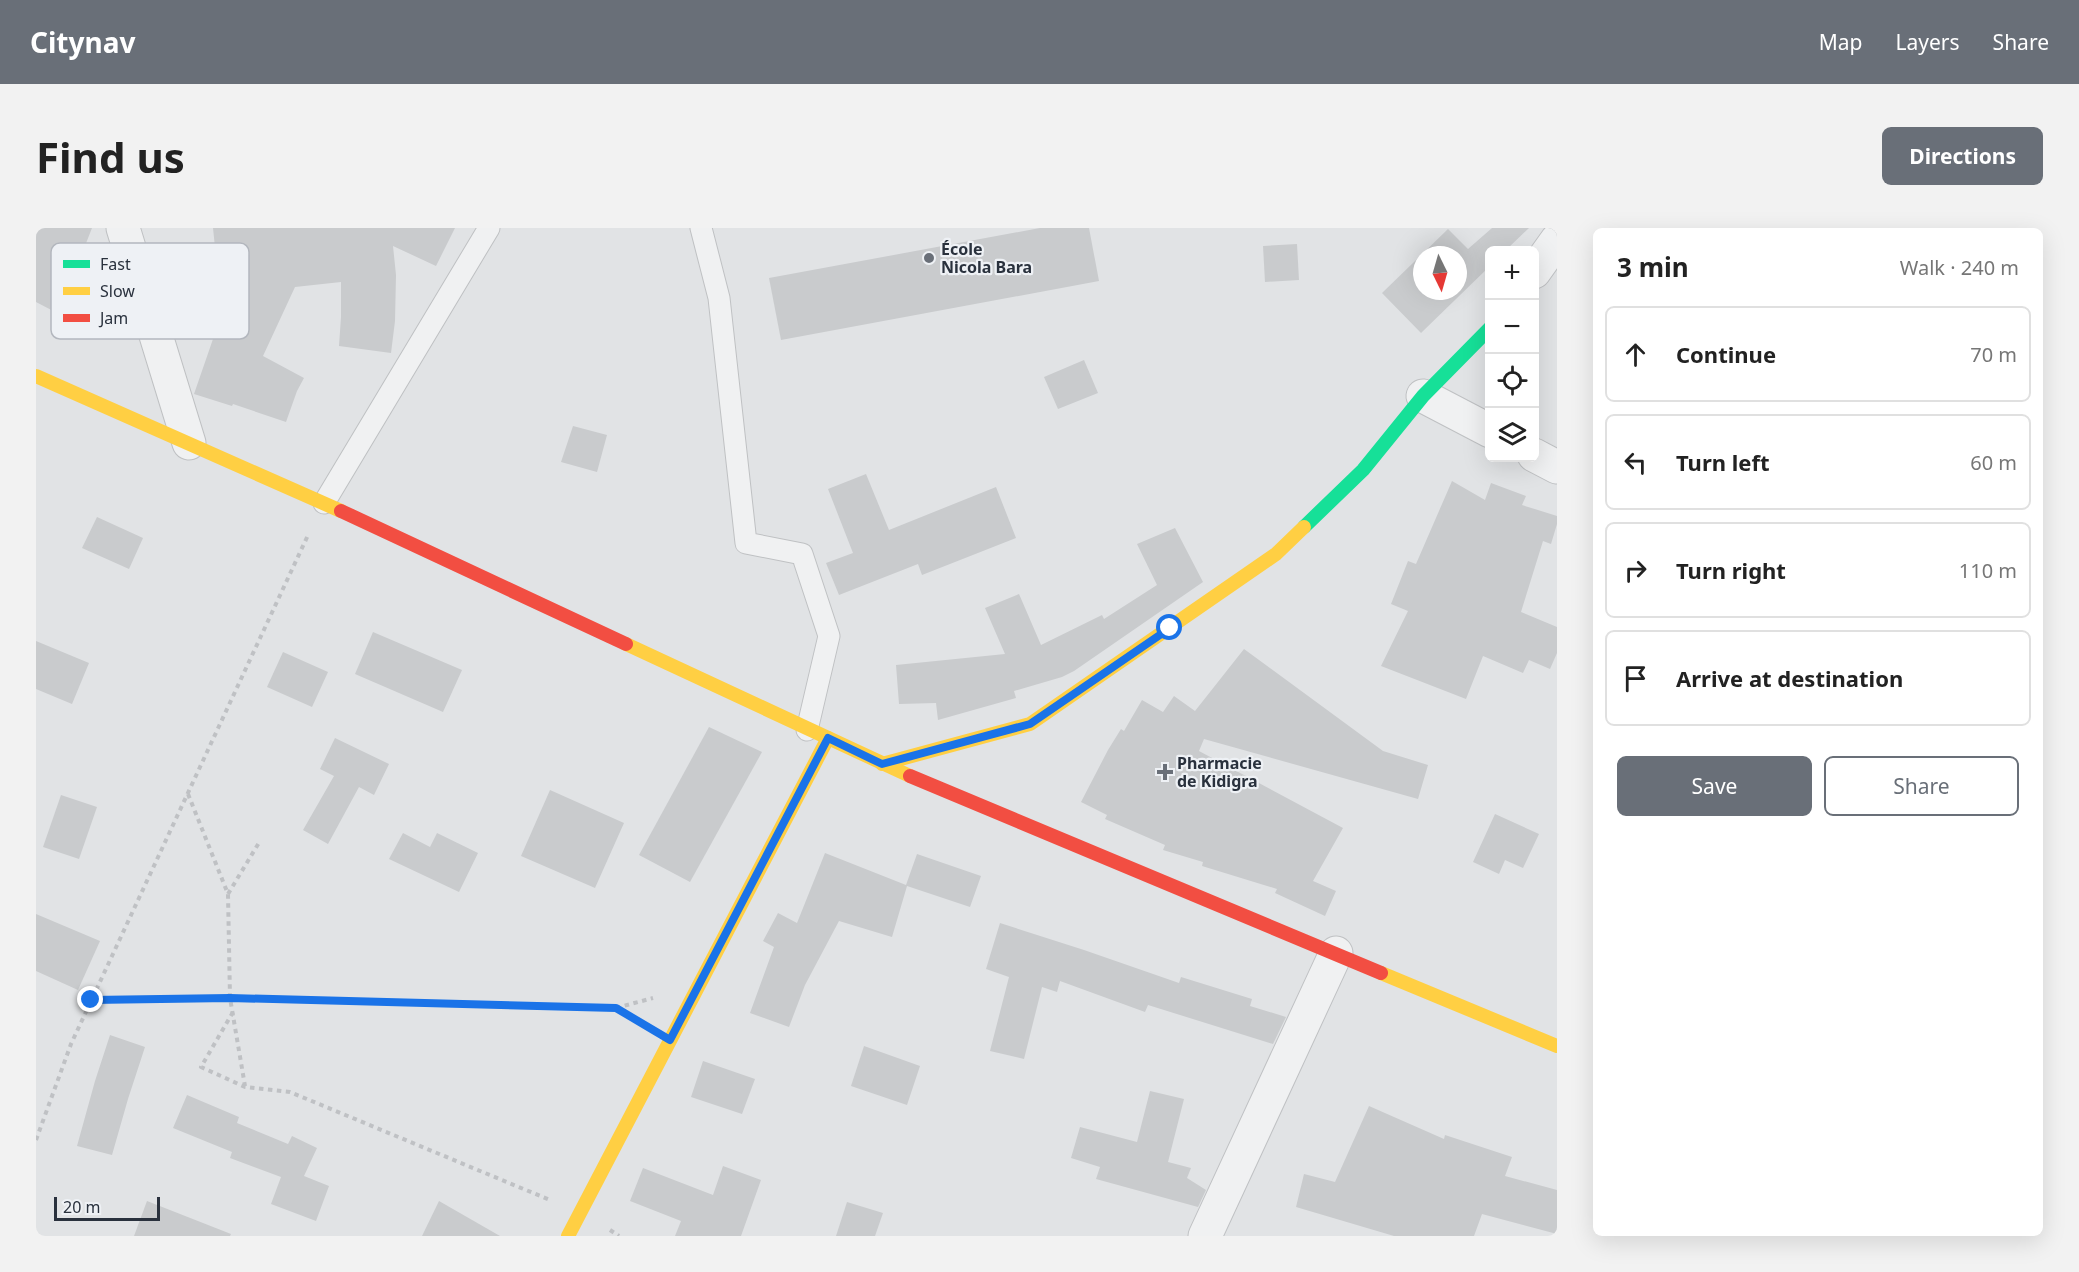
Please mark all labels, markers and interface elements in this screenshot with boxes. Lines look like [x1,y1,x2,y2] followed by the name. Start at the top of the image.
[30,23,135,61] text: Citynav
[1819,28,1863,56] text: Map
[1896,28,1960,56] text: Layers
[1993,28,2049,56] text: Share
[1882,127,2043,185] button: Directions
[36,128,185,185] text: Find us
[941,238,1032,278] place label: École Nicola Bara
[51,243,249,339] legend
[1413,246,1467,300] north arrow
[1485,246,1539,462] map controls
[1485,246,1539,300] button: +
[1617,249,1689,285] text: 3 min
[922,251,936,265] marker: École Nicola Bara
[100,253,131,275] text: Fast
[1900,254,2019,281] text: Walk · 240 m
[100,280,135,302] text: Slow
[1485,300,1539,354] button: −
[98,307,128,329] text: Jam
[1619,338,1652,371] icon: ahead
[1676,339,1776,369] text: Continue
[1970,341,2017,368] text: 70 m
[1485,354,1539,408] button: locate
[1485,408,1539,462] button: layers
[1619,446,1652,479] icon: left
[1676,447,1770,477] text: Turn left
[1970,449,2017,476] text: 60 m
[1619,554,1652,587] icon: right
[1676,555,1786,585] text: Turn right
[1959,557,2017,584] text: 110 m
[1156,614,1182,640] route start
[1619,662,1652,695] icon: arrive
[1676,663,1903,693] text: Arrive at destination
[1177,752,1262,792] place label: Pharmacie de Kidigra
[1617,756,1812,816] button: Save
[1824,756,2019,816] button: Share
[1158,765,1172,779] marker: Pharmacie de Kidigra
[77,986,103,1012] route end
[54,1194,160,1222] scale bar
[63,1196,100,1218] text: 20 m

